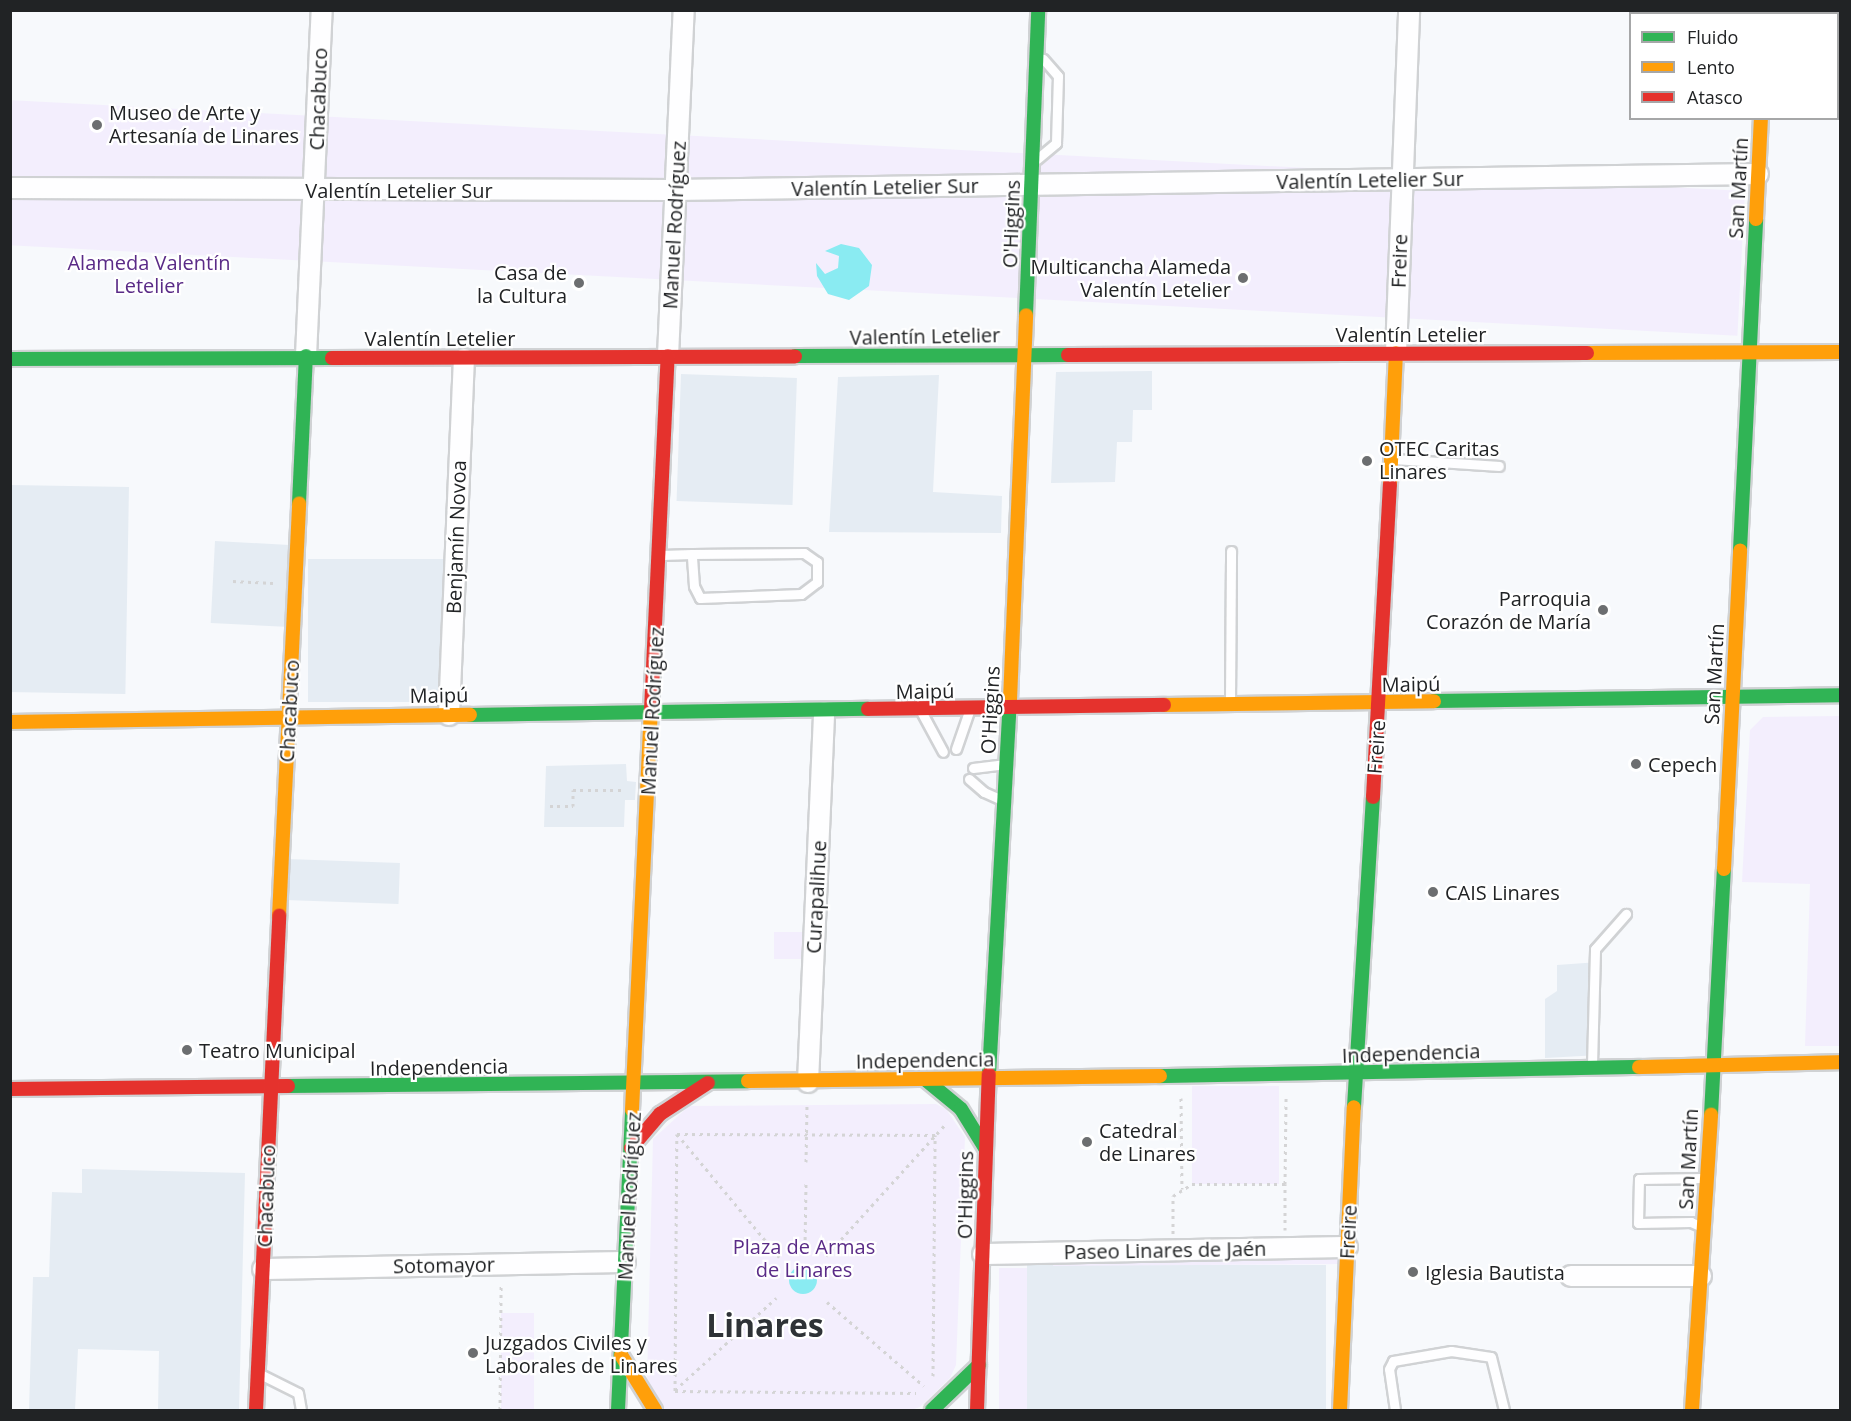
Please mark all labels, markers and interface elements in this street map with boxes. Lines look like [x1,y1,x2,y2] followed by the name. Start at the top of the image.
[1629,12,1839,120] legend
[1687,25,1738,49] text: Fluido
[304,47,332,151] street label: Chacabuco
[1687,55,1735,79] text: Lento
[1687,85,1743,109] text: Atasco
[109,101,299,148] place label: Museo de Arte y Artesanía de Linares
[90,118,104,132] marker: Museo de Arte y Artesanía de Linares
[1723,137,1753,239] street label: San Martín
[658,140,690,310] street label: Manuel Rodríguez
[1276,166,1464,194] street label: Valentín Letelier Sur
[791,173,979,201] street label: Valentín Letelier Sur
[305,178,493,202] street label: Valentín Letelier Sur
[997,179,1025,269] street label: O'Higgins
[1386,234,1412,288] street label: Freire
[67,250,231,297] park label: Alameda Valentín Letelier
[1031,254,1231,301] place label: Multicancha Alameda Valentín Letelier
[477,260,567,307] place label: Casa de la Cultura
[1236,271,1250,285] marker: Multicancha Alameda Valentín Letelier
[572,276,586,290] marker: Casa de la Cultura
[1336,322,1486,346] street label: Valentín Letelier
[849,323,1001,349] street label: Valentín Letelier
[365,326,515,350] street label: Valentín Letelier
[1379,437,1499,484] place label: OTEC Caritas Linares
[1360,454,1374,468] marker: OTEC Caritas Linares
[441,460,471,614] street label: Benjamín Novoa
[1426,586,1591,633] place label: Parroquia Corazón de María
[1596,603,1610,617] marker: Parroquia Corazón de María
[1699,623,1729,725] street label: San Martín
[636,626,668,796] street label: Manuel Rodríguez
[274,659,304,763] street label: Chacabuco
[976,665,1004,755] street label: O'Higgins
[1381,671,1441,697] street label: Maipú
[895,678,955,704] street label: Maipú
[409,682,469,708] street label: Maipú
[1362,719,1390,775] street label: Freire
[1648,752,1717,776] place label: Cepech
[1629,757,1643,771] marker: Cepech
[801,840,831,954] street label: Curapalihue
[1445,880,1560,904] place label: CAIS Linares
[1426,885,1440,899] marker: CAIS Linares
[199,1038,355,1062] place label: Teatro Municipal
[1341,1039,1481,1067] street label: Independencia
[180,1043,194,1057] marker: Teatro Municipal
[856,1047,994,1073] street label: Independencia
[370,1054,508,1080] street label: Independencia
[1673,1108,1703,1210] street label: San Martín
[613,1111,645,1281] street label: Manuel Rodríguez
[1099,1118,1195,1165] place label: Catedral de Linares
[1080,1135,1094,1149] marker: Catedral de Linares
[252,1144,280,1248] street label: Chacabuco
[952,1151,978,1239] street label: O'Higgins
[1335,1204,1361,1260] street label: Freire
[733,1234,875,1281] park label: Plaza de Armas de Linares
[1063,1236,1267,1264] street label: Paseo Linares de Jaén
[393,1252,495,1278] street label: Sotomayor
[1425,1260,1565,1284] place label: Iglesia Bautista
[1406,1265,1420,1279] marker: Iglesia Bautista
[706,1306,824,1344] district label: Linares
[485,1330,678,1377] place label: Juzgados Civiles y Laborales de Linares
[466,1346,480,1360] marker: Juzgados Civiles y Laborales de Linares

